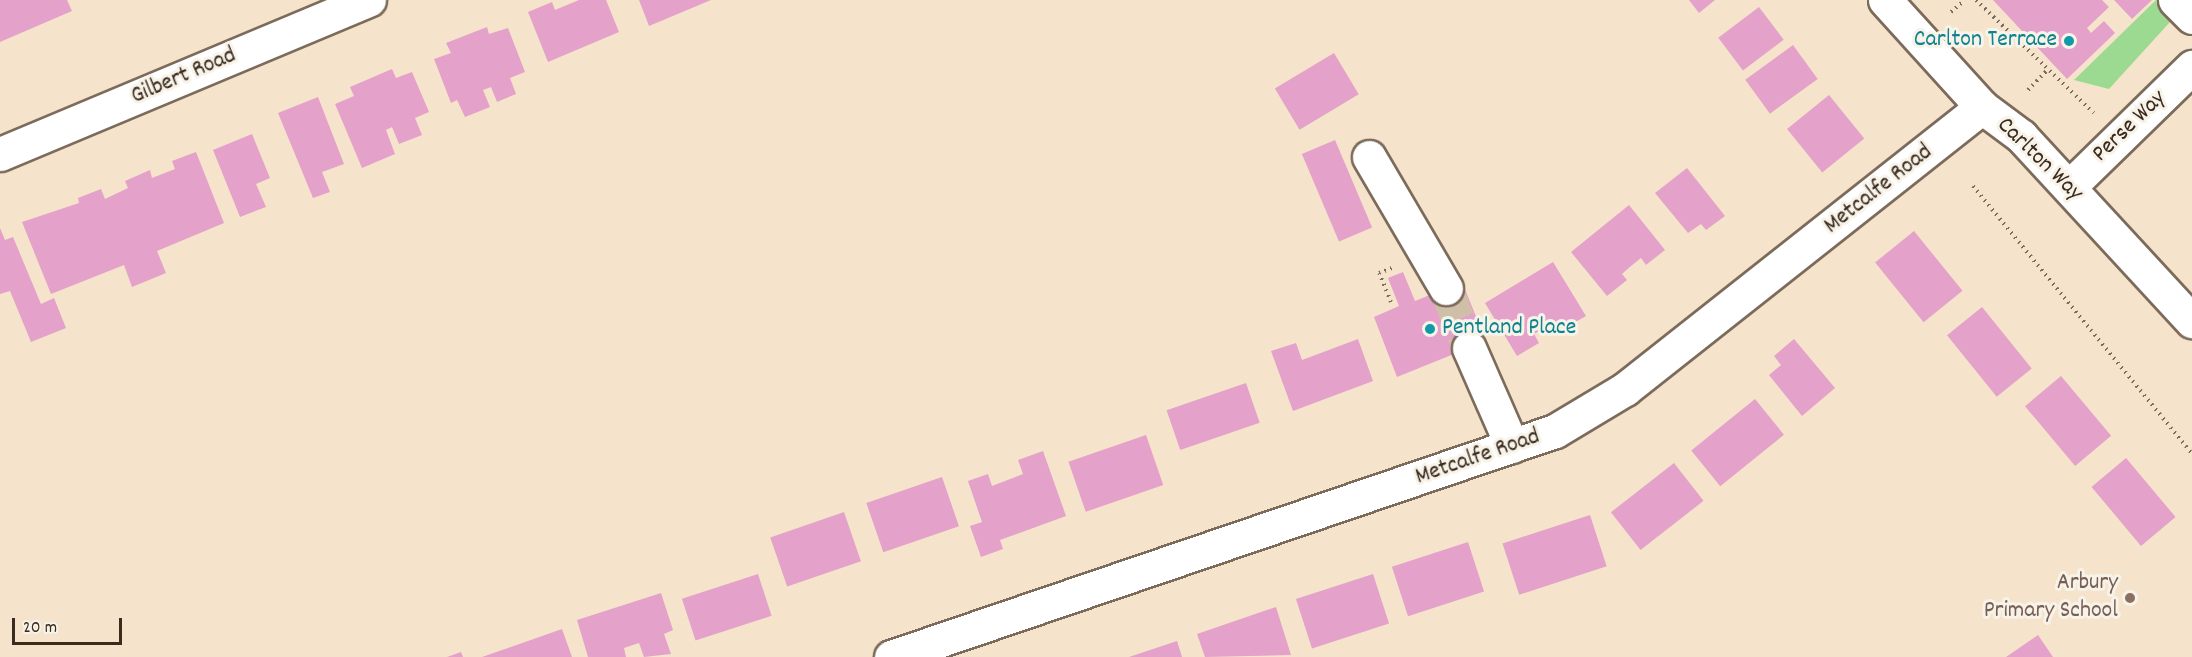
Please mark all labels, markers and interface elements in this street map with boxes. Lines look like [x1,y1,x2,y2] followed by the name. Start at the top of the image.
[1914,27,2057,55] place label: Carlton Terrace
[2062,34,2076,48] marker: Carlton Terrace
[127,42,241,112] street label: Gilbert Road
[2087,85,2173,169] street label: Perse Way
[1990,112,2088,208] street label: Carlton Way
[1819,139,1939,241] street label: Metcalfe Road
[1442,315,1576,343] place label: Pentland Place
[1423,322,1437,336] marker: Pentland Place
[1412,423,1544,493] street label: Metcalfe Road
[1984,570,2118,626] place label: Arbury Primary School
[2123,591,2137,605] marker: Arbury Primary School
[15,606,124,644] scale bar
[23,616,57,641] text: 20 m

